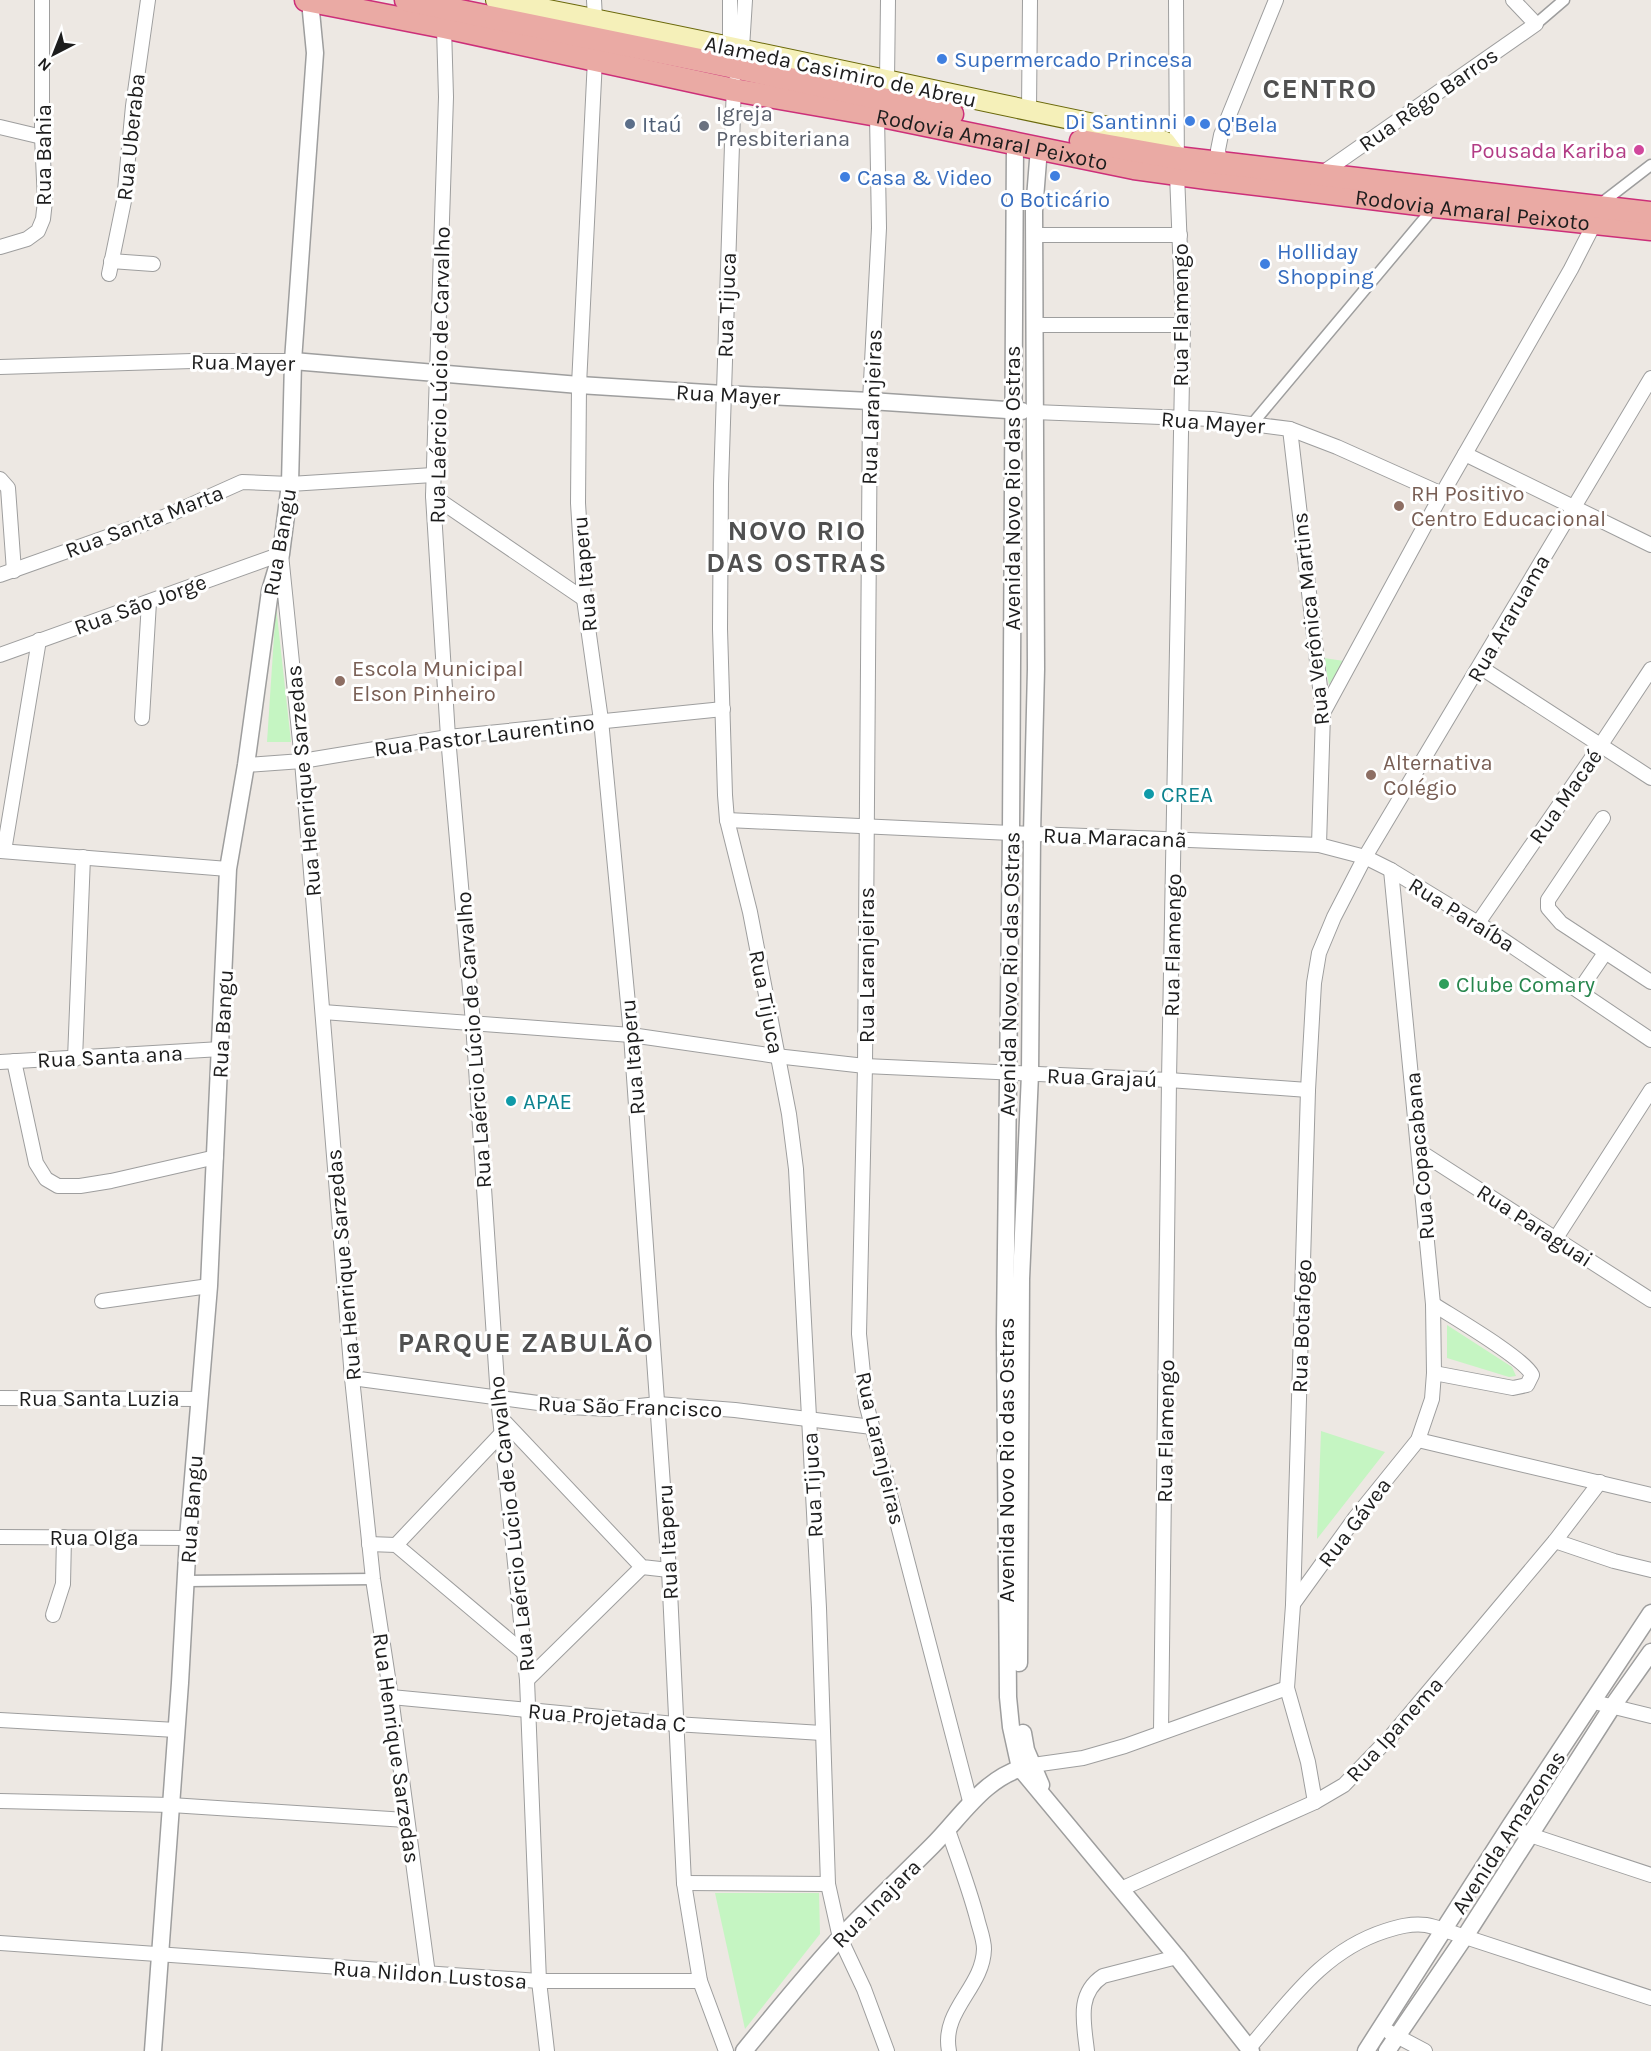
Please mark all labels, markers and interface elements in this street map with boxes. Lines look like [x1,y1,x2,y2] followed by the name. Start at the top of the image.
[24,24,84,84] north arrow
[703,30,979,113] street label: Alameda Casimiro de Abreu
[1354,42,1503,157] street label: Rua Rêgo Barros
[954,47,1193,73] place label: Supermercado Princesa
[935,52,949,66] marker: Supermercado Princesa
[34,54,55,76] text: N
[111,72,151,202] street label: Rua Uberaba
[1262,72,1378,105] district label: CENTRO
[716,101,850,152] place label: Igreja Presbiteriana
[874,103,1110,176] street label: Rodovia Amaral Peixoto
[31,104,57,206] street label: Rua Bahia
[1065,109,1178,135] place label: Di Santinni
[642,112,682,138] place label: Itaú
[1217,112,1278,138] place label: Q'Bela
[1183,114,1197,128] marker: Di Santinni
[623,117,637,131] marker: Itaú
[1198,117,1212,131] marker: Q'Bela
[697,119,711,133] marker: Igreja Presbiteriana
[1470,138,1627,164] place label: Pousada Kariba
[1632,143,1646,157] marker: Pousada Kariba
[857,165,992,191] place label: Casa & Video
[1048,169,1062,183] marker: O Boticário
[838,170,852,184] marker: Casa & Video
[1353,184,1591,236] street label: Rodovia Amaral Peixoto
[1000,187,1110,213] place label: O Boticário
[424,226,456,524] street label: Rua Laércio Lúcio de Carvalho
[1277,239,1374,290] place label: Holliday Shopping
[1168,243,1194,387] street label: Rua Flamengo
[712,252,742,358] street label: Rua Tijuca
[1258,257,1272,271] marker: Holliday Shopping
[856,329,888,486] street label: Rua Laranjeiras
[1000,346,1026,630] street label: Avenida Novo Rio das Ostras
[191,349,295,377] street label: Rua Mayer
[675,379,781,411] street label: Rua Mayer
[1160,406,1266,440] street label: Rua Mayer
[62,480,227,564] street label: Rua Santa Marta
[1411,481,1606,532] place label: RH Positivo Centro Educacional
[258,486,302,598] street label: Rua Bangu
[1392,499,1406,513] marker: RH Positivo Centro Educacional
[1287,511,1335,727] street label: Rua Verônica Martins
[706,514,888,579] district label: NOVO RIO DAS OSTRAS
[567,515,603,633] street label: Rua Itaperu
[1462,550,1556,687] street label: Rua Araruama
[71,569,210,641] street label: Rua São Jorge
[352,656,524,707] place label: Escola Municipal Elson Pinheiro
[281,664,327,898] street label: Rua Henrique Sarzedas
[333,674,347,688] marker: Escola Municipal Elson Pinheiro
[372,710,596,762] street label: Rua Pastor Laurentino
[1524,744,1608,849] street label: Rua Macaé
[1383,750,1493,801] place label: Alternativa Colégio
[1364,768,1378,782] marker: Alternativa Colégio
[1161,782,1213,808] place label: CREA
[1142,787,1156,801] marker: CREA
[1043,822,1187,854] street label: Rua Maracanã
[995,831,1025,1117] street label: Avenida Novo Rio das Ostras
[1404,872,1519,958] street label: Rua Paraíba
[1159,873,1187,1017] street label: Rua Flamengo
[854,887,880,1043] street label: Rua Laranjeiras
[451,891,497,1189] street label: Rua Laércio Lúcio de Carvalho
[743,948,789,1056] street label: Rua Tijuca
[207,969,239,1079] street label: Rua Bangu
[1456,972,1595,998] place label: Clube Comary
[1437,977,1451,991] marker: Clube Comary
[615,998,651,1116] street label: Rua Itaperu
[37,1040,184,1074] street label: Rua Santa ana
[1046,1063,1158,1093] street label: Rua Grajaú
[1400,1071,1440,1241] street label: Rua Copacabana
[523,1089,572,1115] place label: APAE
[504,1094,518,1108] marker: APAE
[321,1148,367,1382] street label: Rua Henrique Sarzedas
[1472,1179,1597,1273] street label: Rua Paraguai
[1287,1259,1317,1394] street label: Rua Botafogo
[994,1318,1020,1602] street label: Avenida Novo Rio das Ostras
[398,1326,654,1359] district label: PARQUE ZABULÃO
[1152,1359,1180,1503] street label: Rua Flamengo
[850,1369,910,1527] street label: Rua Laranjeiras
[484,1375,540,1673] street label: Rua Laércio Lúcio de Carvalho
[18,1386,180,1412] street label: Rua Santa Luzia
[537,1391,723,1423] street label: Rua São Francisco
[797,1432,829,1538] street label: Rua Tijuca
[175,1454,209,1564] street label: Rua Bangu
[1313,1473,1397,1572] street label: Rua Gávea
[652,1483,684,1601] street label: Rua Itaperu
[49,1525,139,1551] street label: Rua Olga
[367,1631,425,1865] street label: Rua Henrique Sarzedas
[1341,1672,1449,1788] street label: Rua Ipanema
[527,1698,687,1738] street label: Rua Projetada C
[1446,1746,1571,1919] street label: Avenida Amazonas
[827,1854,926,1953] street label: Rua Inajara
[332,1955,528,1995] street label: Rua Nildon Lustosa

